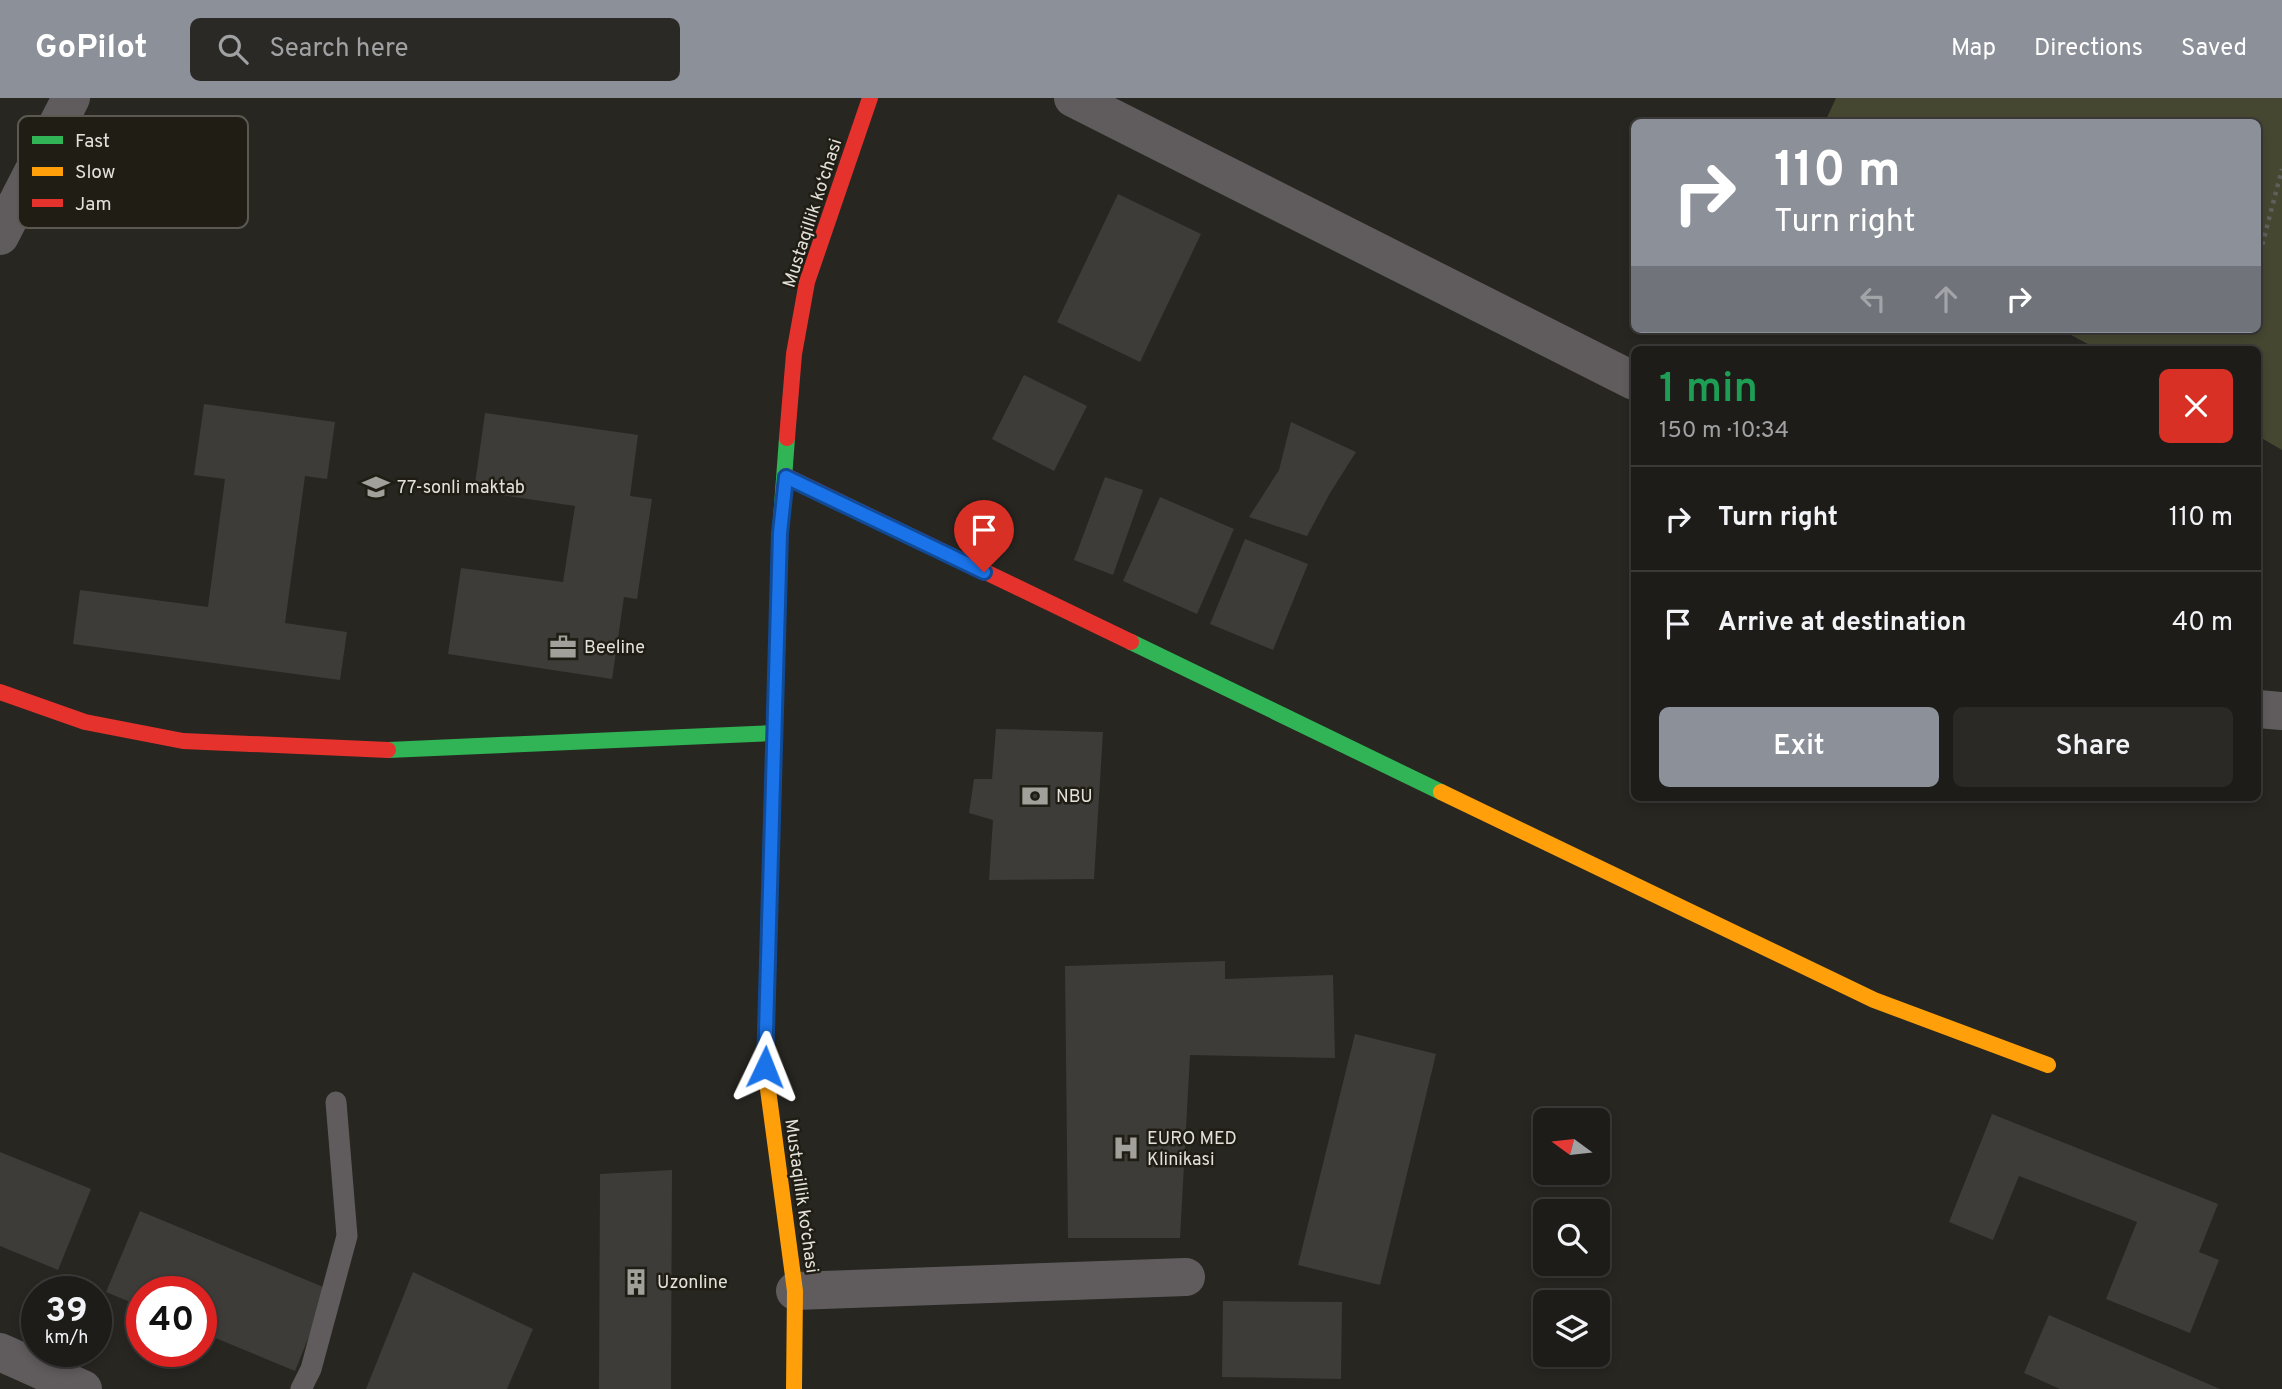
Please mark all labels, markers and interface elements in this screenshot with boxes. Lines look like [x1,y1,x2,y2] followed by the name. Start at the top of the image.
[190,18,680,81] search box
[35,28,148,70] text: GoPilot
[214,30,252,68] icon: search
[270,33,408,66] text: Search here
[1951,34,1996,64] text: Map
[2034,34,2143,64] text: Directions
[2181,34,2247,64] text: Saved
[18,116,248,228] legend
[75,130,110,154] text: Fast
[778,136,848,291] street label: Mustaqillik ko‘chasi
[1774,142,1901,204] text: 110 m
[1659,147,1750,238] icon: right
[75,161,115,185] text: Slow
[75,193,112,217] text: Jam
[1774,203,1916,243] text: Turn right
[1854,280,1892,318] icon: left
[1927,280,1965,318] icon: ahead
[2000,280,2038,318] icon: right
[1659,364,1758,417] text: 1 min
[2159,369,2233,443] button: close
[1659,417,1789,446] text: 150 m · 10:34
[361,472,391,502] school or university icon: 77-sonli maktab
[397,477,525,500] place label: 77-sonli maktab
[954,500,1014,572] pin
[1659,500,1697,538] icon: right
[1718,502,1838,535] text: Turn right
[2169,502,2233,535] text: 110 m
[965,511,1003,549] icon: arrive
[1659,605,1697,643] icon: arrive
[1718,607,1966,640] text: Arrive at destination
[2172,607,2233,640] text: 40 m
[548,632,578,662] office icon: Beeline
[584,637,645,660] place label: Beeline
[1659,707,1939,787] button: Exit
[1953,707,2233,787] button: Share
[1020,781,1050,811] bank icon: NBU
[1056,786,1093,809] place label: NBU
[728,1030,802,1104] position arrow
[1533,1108,1610,1185] north arrow
[1533,1108,1610,1367] map controls
[778,1118,823,1275] street label: Mustaqillik ko‘chasi
[1147,1128,1237,1172] place label: EURO MED Klinikasi
[1111,1133,1141,1163] hospital icon: EURO MED Klinikasi
[1533,1199,1610,1276] button: search
[621,1267,651,1297] building icon: Uzonline
[657,1272,728,1295] place label: Uzonline
[126,1276,217,1367] speed limit sign: 40
[45,1290,88,1334] text: 39
[1533,1290,1610,1367] button: layers
[45,1327,88,1350] text: km/h

